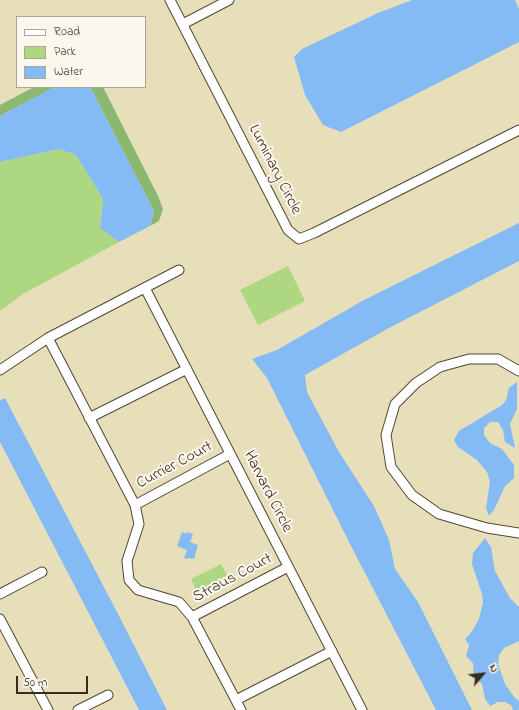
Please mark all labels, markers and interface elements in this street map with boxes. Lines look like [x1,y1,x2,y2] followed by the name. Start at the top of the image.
[16,16,146,88] legend
[54,23,80,41] text: Road
[54,43,76,61] text: Park
[54,63,83,81] text: Water
[243,122,305,218] street label: Luminary Circle
[134,438,216,494] street label: Currier Court
[238,448,296,536] street label: Harvard Circle
[190,550,276,608] street label: Straus Court
[463,654,503,694] north arrow
[485,661,502,675] text: N
[18,668,90,694] scale bar
[23,674,47,692] text: 50 m

